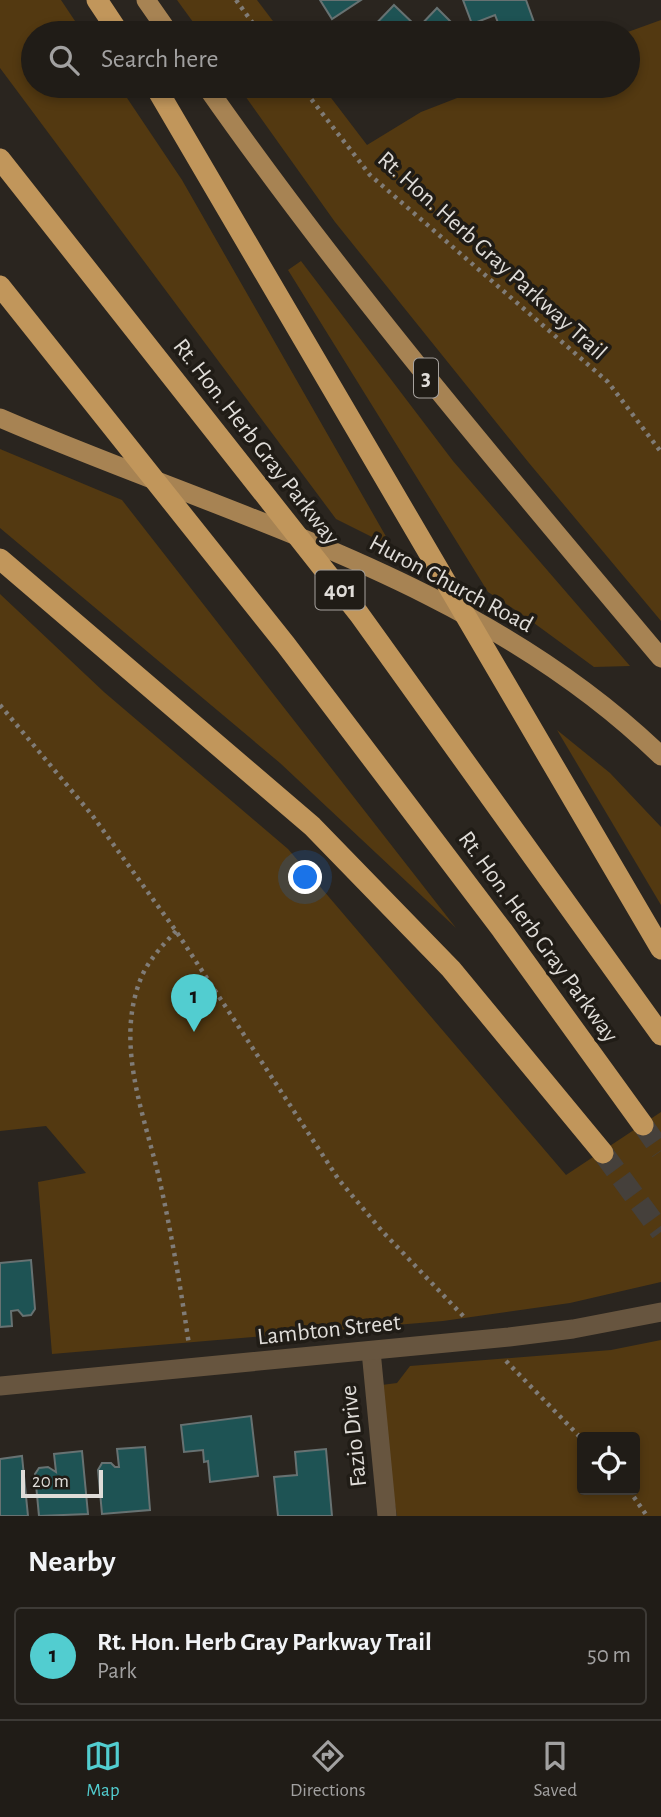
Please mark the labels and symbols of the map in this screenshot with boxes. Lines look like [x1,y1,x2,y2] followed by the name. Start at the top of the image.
[373,147,611,365] street label: Rt. Hon. Herb Gray Parkway Trail
[168,334,344,550] street label: Rt. Hon. Herb Gray Parkway
[414,358,438,398] road number: 3
[365,531,537,637] street label: Huron Church Road
[316,570,364,610] road number: 401
[454,827,622,1047] street label: Rt. Hon. Herb Gray Parkway
[288,860,322,894] your location
[171,974,217,1032] pin: 1
[256,1311,402,1349] street label: Lambton Street
[337,1384,371,1488] street label: Fazio Drive
[21,1467,103,1499] scale bar

